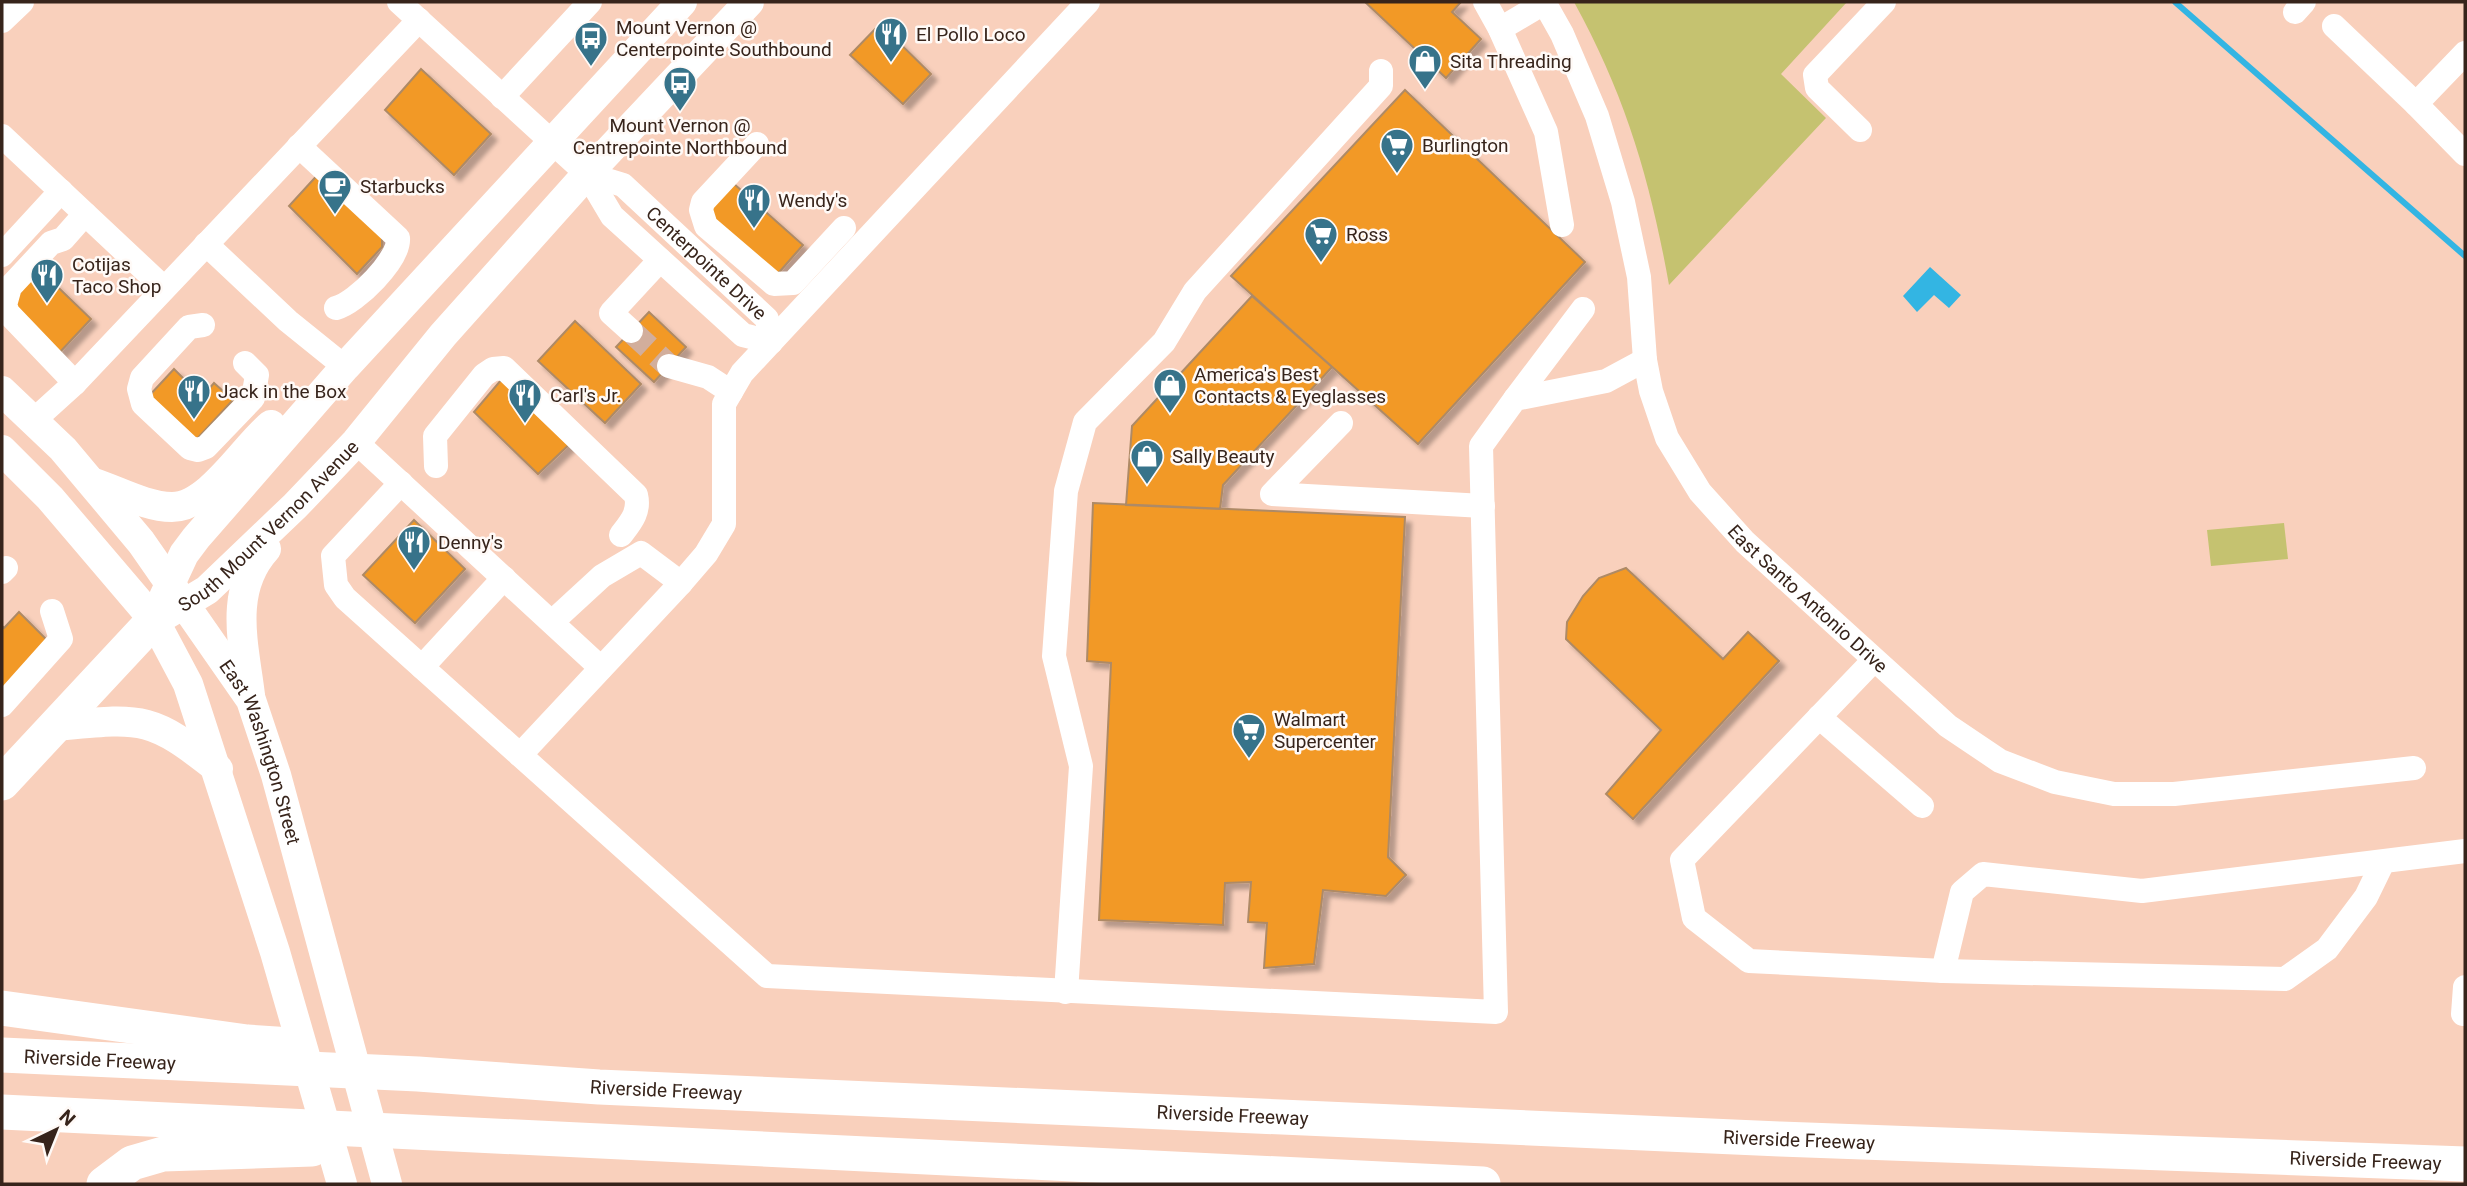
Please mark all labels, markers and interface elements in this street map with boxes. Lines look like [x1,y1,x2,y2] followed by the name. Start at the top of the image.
[872,15,910,64] restaurant icon: El Pollo Loco
[616,16,832,61] place label: Mount Vernon @ Centerpointe Southbound
[572,19,610,68] bus stop icon: Mount Vernon @ Centerpointe Southbound
[916,23,1025,46] place label: El Pollo Loco
[1406,42,1444,91] shop icon: Sita Threading
[1450,50,1572,73] place label: Sita Threading
[661,64,699,113] bus stop icon: Mount Vernon @ Centrepointe Northbound
[573,114,787,159] place label: Mount Vernon @ Centrepointe Northbound
[1378,126,1416,175] supermarket icon: Burlington
[1422,134,1509,157] place label: Burlington
[316,167,354,216] cafe icon: Starbucks
[360,175,445,198] place label: Starbucks
[735,181,773,230] restaurant icon: Wendy's
[778,189,847,212] place label: Wendy's
[641,202,771,325] street label: Centerpointe Drive
[1302,215,1340,264] supermarket icon: Ross
[1346,223,1388,246] place label: Ross
[72,253,161,298] place label: Cotijas Taco Shop
[28,256,66,305] restaurant icon: Cotijas Taco Shop
[1194,363,1386,408] place label: America's Best Contacts & Eyeglasses
[1151,366,1189,415] shop icon: America's Best Contacts & Eyeglasses
[175,372,213,421] restaurant icon: Jack in the Box
[506,376,544,425] restaurant icon: Carl's Jr.
[218,380,347,403] place label: Jack in the Box
[550,384,622,407] place label: Carl's Jr.
[174,436,364,617] street label: South Mount Vernon Avenue
[1128,437,1166,486] shop icon: Sally Beauty
[1172,445,1275,468] place label: Sally Beauty
[1723,520,1892,678] street label: East Santo Antonio Drive
[395,523,433,572] restaurant icon: Denny's
[438,531,503,554] place label: Denny's
[215,655,305,847] street label: East Washington Street
[1274,708,1377,753] place label: Walmart Supercenter
[1230,711,1268,760] supermarket icon: Walmart Supercenter
[23,1045,176,1075] street label: Riverside Freeway
[589,1075,742,1105] street label: Riverside Freeway
[21,1095,91,1165] north arrow
[1156,1101,1309,1130] street label: Riverside Freeway
[55,1105,80,1131] text: N
[1722,1125,1875,1154] street label: Riverside Freeway
[2289,1147,2442,1175] street label: Riverside Freeway

